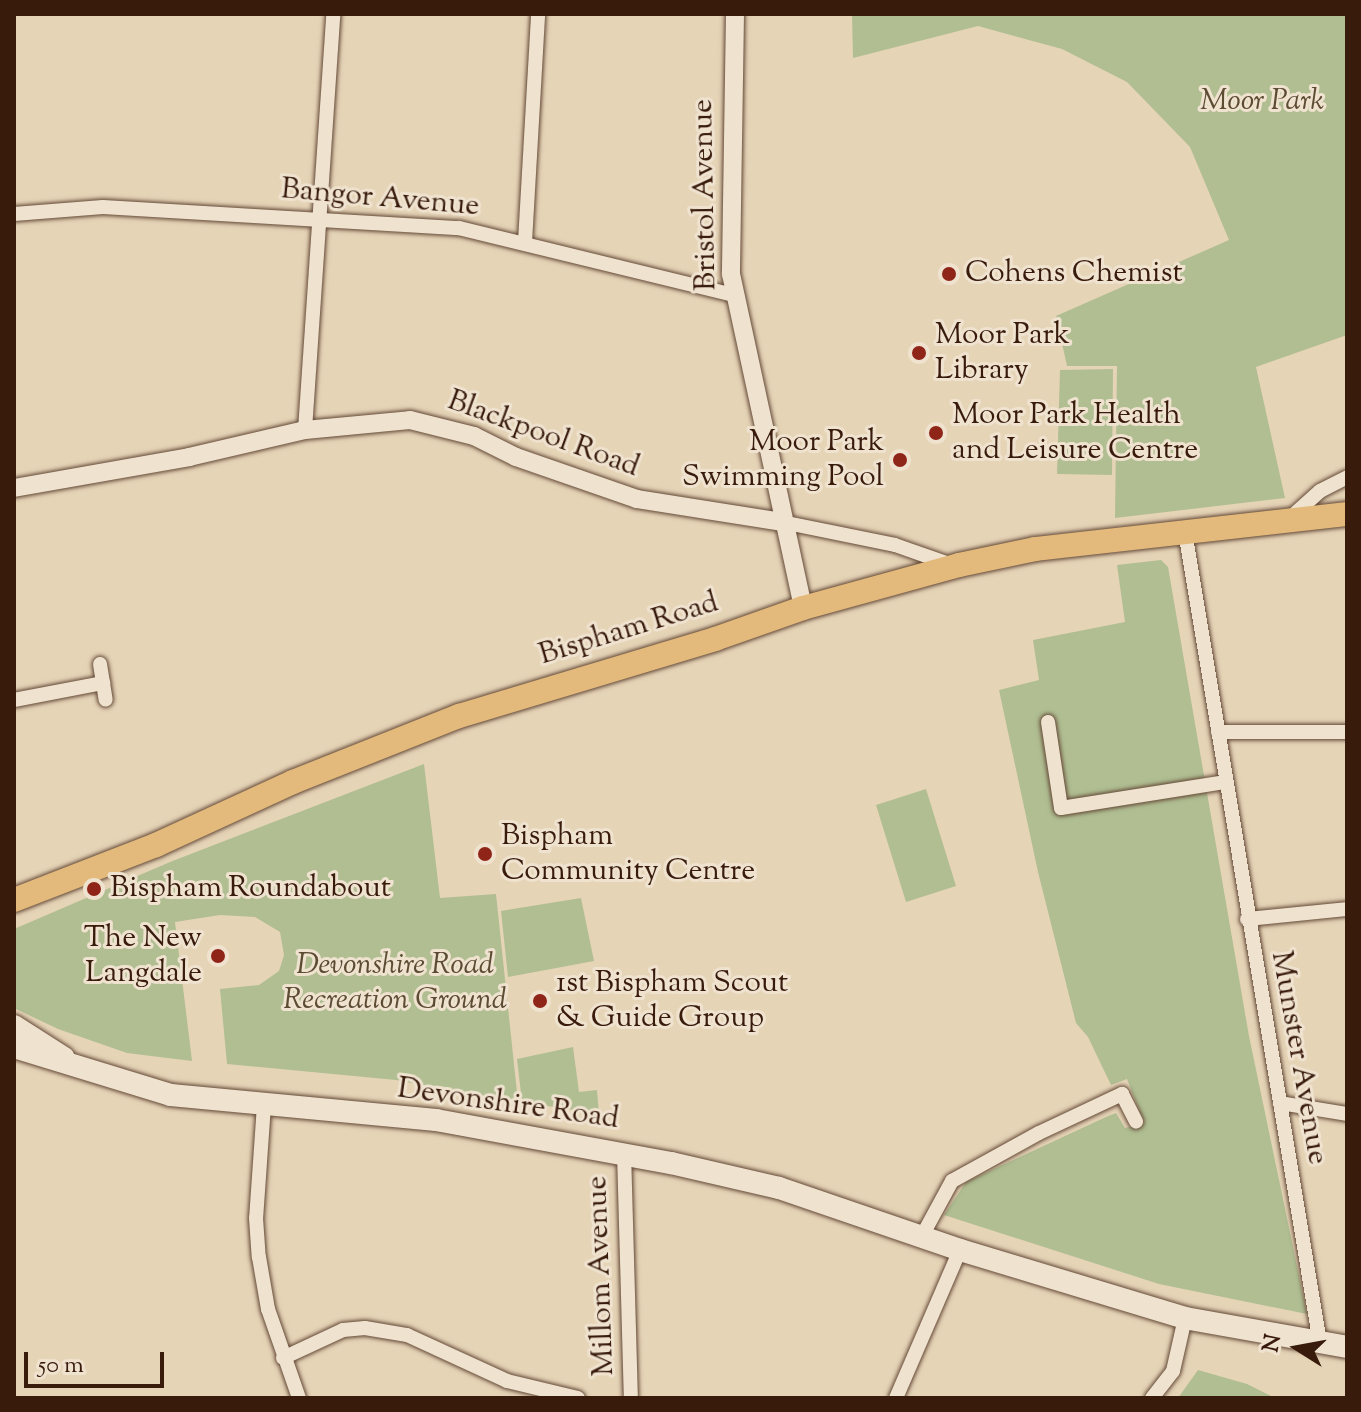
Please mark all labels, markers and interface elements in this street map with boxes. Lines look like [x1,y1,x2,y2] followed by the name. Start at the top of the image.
[1200,84,1324,120] park label: Moor Park
[686,99,726,291] street label: Bristol Avenue
[279,172,481,226] street label: Bangor Avenue
[965,256,1183,292] place label: Cohens Chemist
[940,265,958,283] marker: Cohens Chemist
[935,318,1070,388] place label: Moor Park Library
[910,344,928,362] marker: Moor Park Library
[442,384,644,486] street label: Blackpool Road
[952,398,1198,468] place label: Moor Park Health and Leisure Centre
[927,424,945,442] marker: Moor Park Health and Leisure Centre
[682,425,884,496] place label: Moor Park Swimming Pool
[891,451,909,469] marker: Moor Park Swimming Pool
[535,586,723,674] street label: Bispham Road
[501,819,755,890] place label: Bispham Community Centre
[476,845,494,863] marker: Bispham Community Centre
[110,871,391,907] place label: Bispham Roundabout
[85,880,103,898] marker: Bispham Roundabout
[84,921,202,992] place label: The New Langdale
[209,947,227,965] marker: The New Langdale
[283,948,507,1018] park label: Devonshire Road Recreation Ground
[1262,949,1334,1167] street label: Munster Avenue
[556,966,788,1036] place label: 1st Bispham Scout & Guide Group
[531,992,549,1010] marker: 1st Bispham Scout & Guide Group
[395,1072,621,1138] street label: Devonshire Road
[581,1175,623,1377] street label: Millom Avenue
[1257,1308,1337,1388] north arrow
[1256,1332,1291,1355] text: N
[28,1336,168,1386] scale bar
[38,1349,84,1383] text: 50 m

